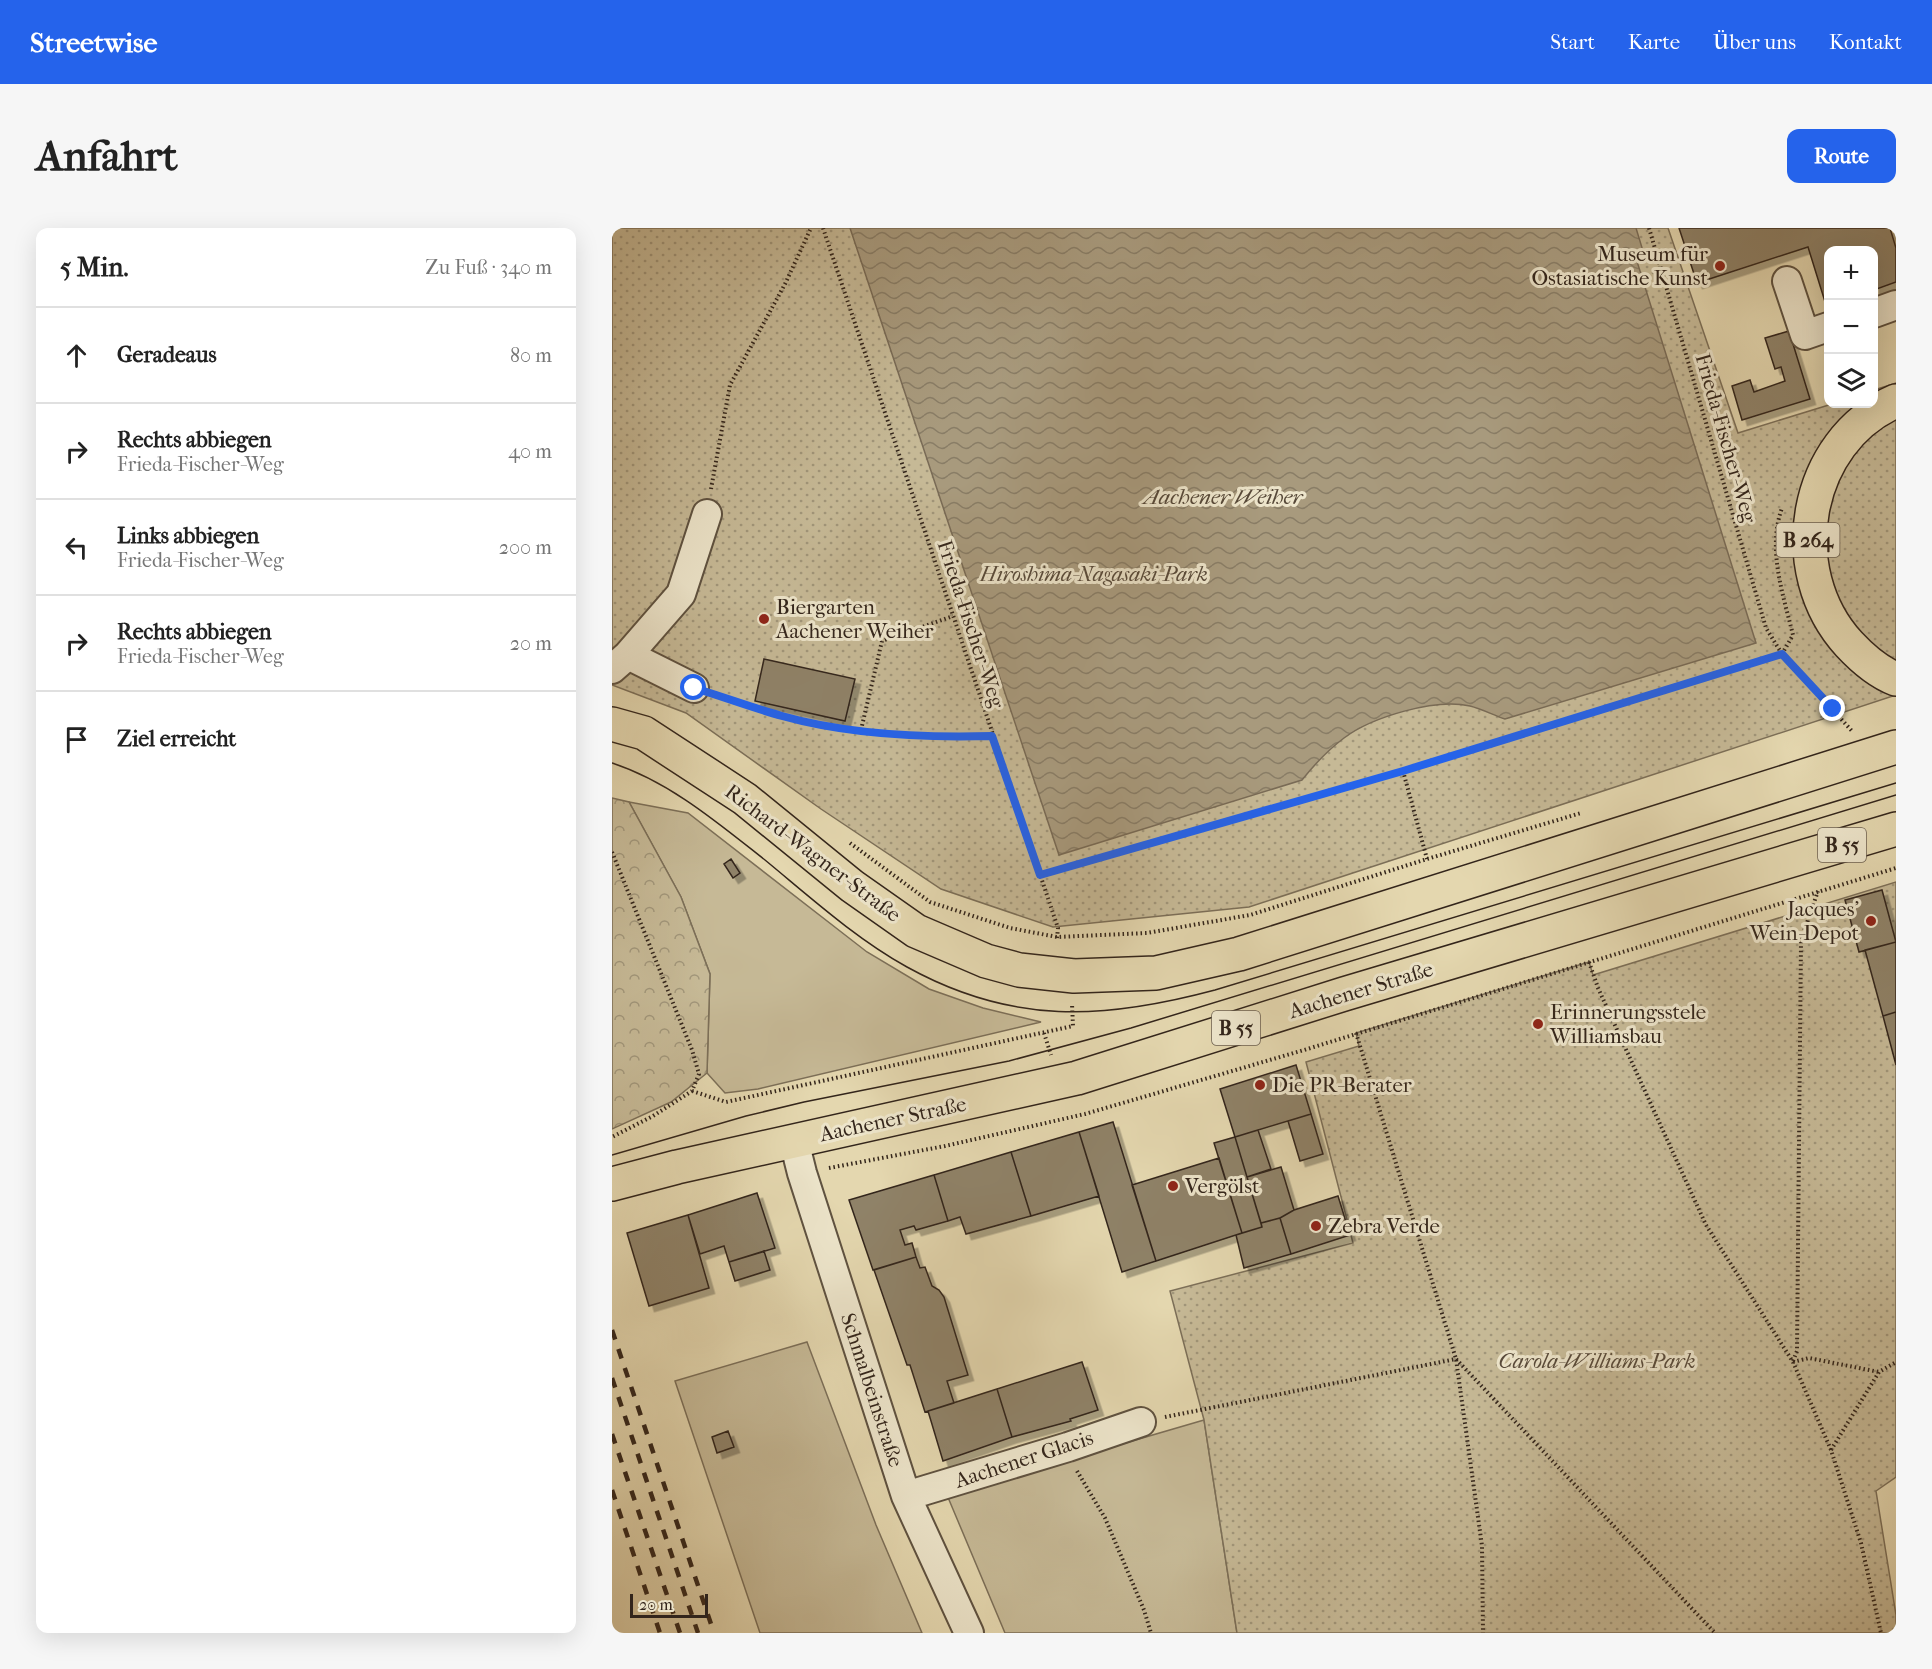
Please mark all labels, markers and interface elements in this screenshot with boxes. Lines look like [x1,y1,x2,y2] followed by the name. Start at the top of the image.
[30,26,157,59] text: Streetwise
[1550,30,1595,54] text: Start
[1628,30,1680,54] text: Karte
[1713,30,1796,54] text: Über uns
[1829,30,1902,54] text: Kontakt
[1787,129,1896,183] button: Route
[36,132,178,181] text: Anfahrt
[1531,242,1708,290] place label: Museum für Ostasiatische Kunst
[1824,246,1878,408] map controls
[1824,246,1878,300] button: +
[60,252,128,283] text: 5 Min.
[425,256,552,279] text: Zu Fuß · 340 m
[1713,259,1727,273] marker: Museum für Ostasiatische Kunst
[1824,300,1878,354] button: −
[60,339,93,372] icon: ahead
[117,342,217,368] text: Geradeaus
[510,344,552,367] text: 80 m
[1690,351,1762,526] street label: Frieda-Fischer-Weg
[1824,354,1878,408] button: layers
[117,427,272,453] text: Rechts abbiegen
[60,435,93,468] icon: right
[508,440,552,463] text: 40 m
[117,453,284,476] text: Frieda-Fischer-Weg
[1141,484,1304,510] water label: Aachener Weiher
[117,523,259,549] text: Links abbiegen
[1776,523,1840,557] road number: B 264
[60,531,93,564] icon: left
[499,536,552,559] text: 200 m
[933,537,1010,712] street label: Frieda-Fischer-Weg
[117,549,284,572] text: Frieda-Fischer-Weg
[979,562,1208,586] park label: Hiroshima-Nagasaki-Park
[775,595,933,643] place label: Biergarten Aachener Weiher
[757,612,771,626] marker: Biergarten Aachener Weiher
[117,619,272,645] text: Rechts abbiegen
[60,627,93,660] icon: right
[510,632,552,655] text: 20 m
[117,645,284,668] text: Frieda-Fischer-Weg
[680,674,706,700] route start
[1819,695,1845,721] route end
[60,723,93,756] icon: arrive
[117,726,236,752] text: Ziel erreicht
[721,779,905,927] street label: Richard-Wagner-Straße
[1818,828,1866,862] road number: B 55
[1749,897,1859,945] place label: Jacques' Wein-Depot
[1864,914,1878,928] marker: Jacques' Wein-Depot
[1285,957,1436,1024] street label: Aachener Straße
[1549,1000,1706,1048] place label: Erinnerungsstele Williamsbau
[1212,1011,1260,1045] road number: B 55
[1531,1017,1545,1031] marker: Erinnerungsstele Williamsbau
[1272,1073,1412,1097] place label: Die PR-Berater
[1253,1078,1267,1092] marker: Die PR-Berater
[816,1092,969,1146] street label: Aachener Straße
[1184,1174,1260,1198] place label: Vergölst
[1166,1179,1180,1193] marker: Vergölst
[1328,1214,1440,1238] place label: Zebra Verde
[1309,1219,1323,1233] marker: Zebra Verde
[836,1310,908,1470] street label: Schmalbeinstraße
[1498,1349,1696,1373] park label: Carola-Williams-Park
[951,1425,1096,1493] street label: Aachener Glacis
[630,1591,708,1618] scale bar
[639,1595,673,1614] text: 20 m

